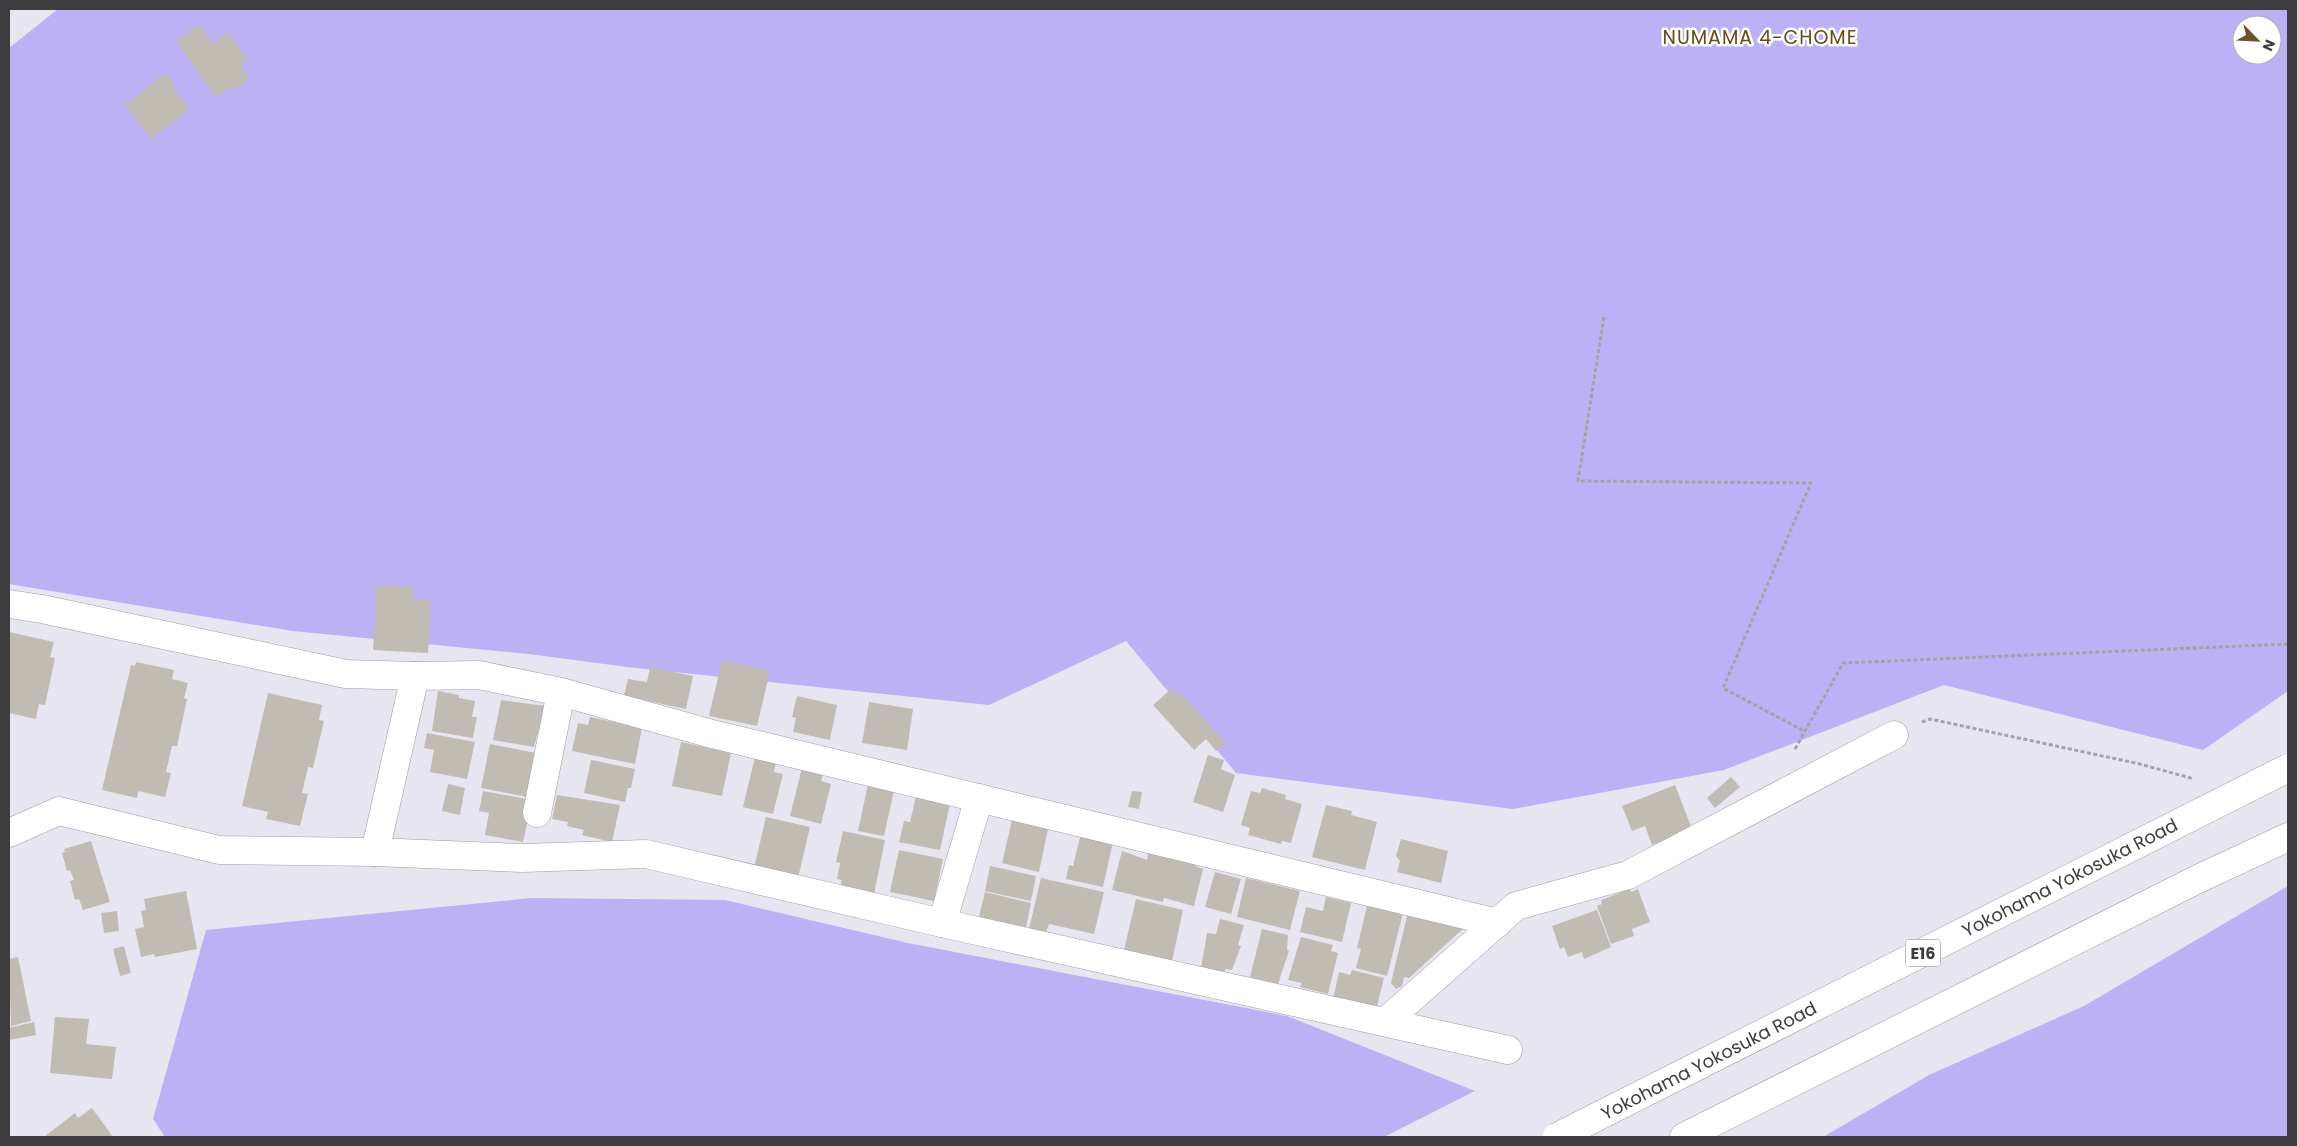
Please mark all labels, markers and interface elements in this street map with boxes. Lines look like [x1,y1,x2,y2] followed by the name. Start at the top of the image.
[2232,15,2282,65] north arrow
[1663,24,1857,51] district label: NUMAMA 4-CHOME
[2258,36,2280,54] text: N
[1958,812,2182,943] street label: Yokohama Yokosuka Road
[1906,940,1940,966] road number: E16
[1597,995,1821,1126] street label: Yokohama Yokosuka Road

